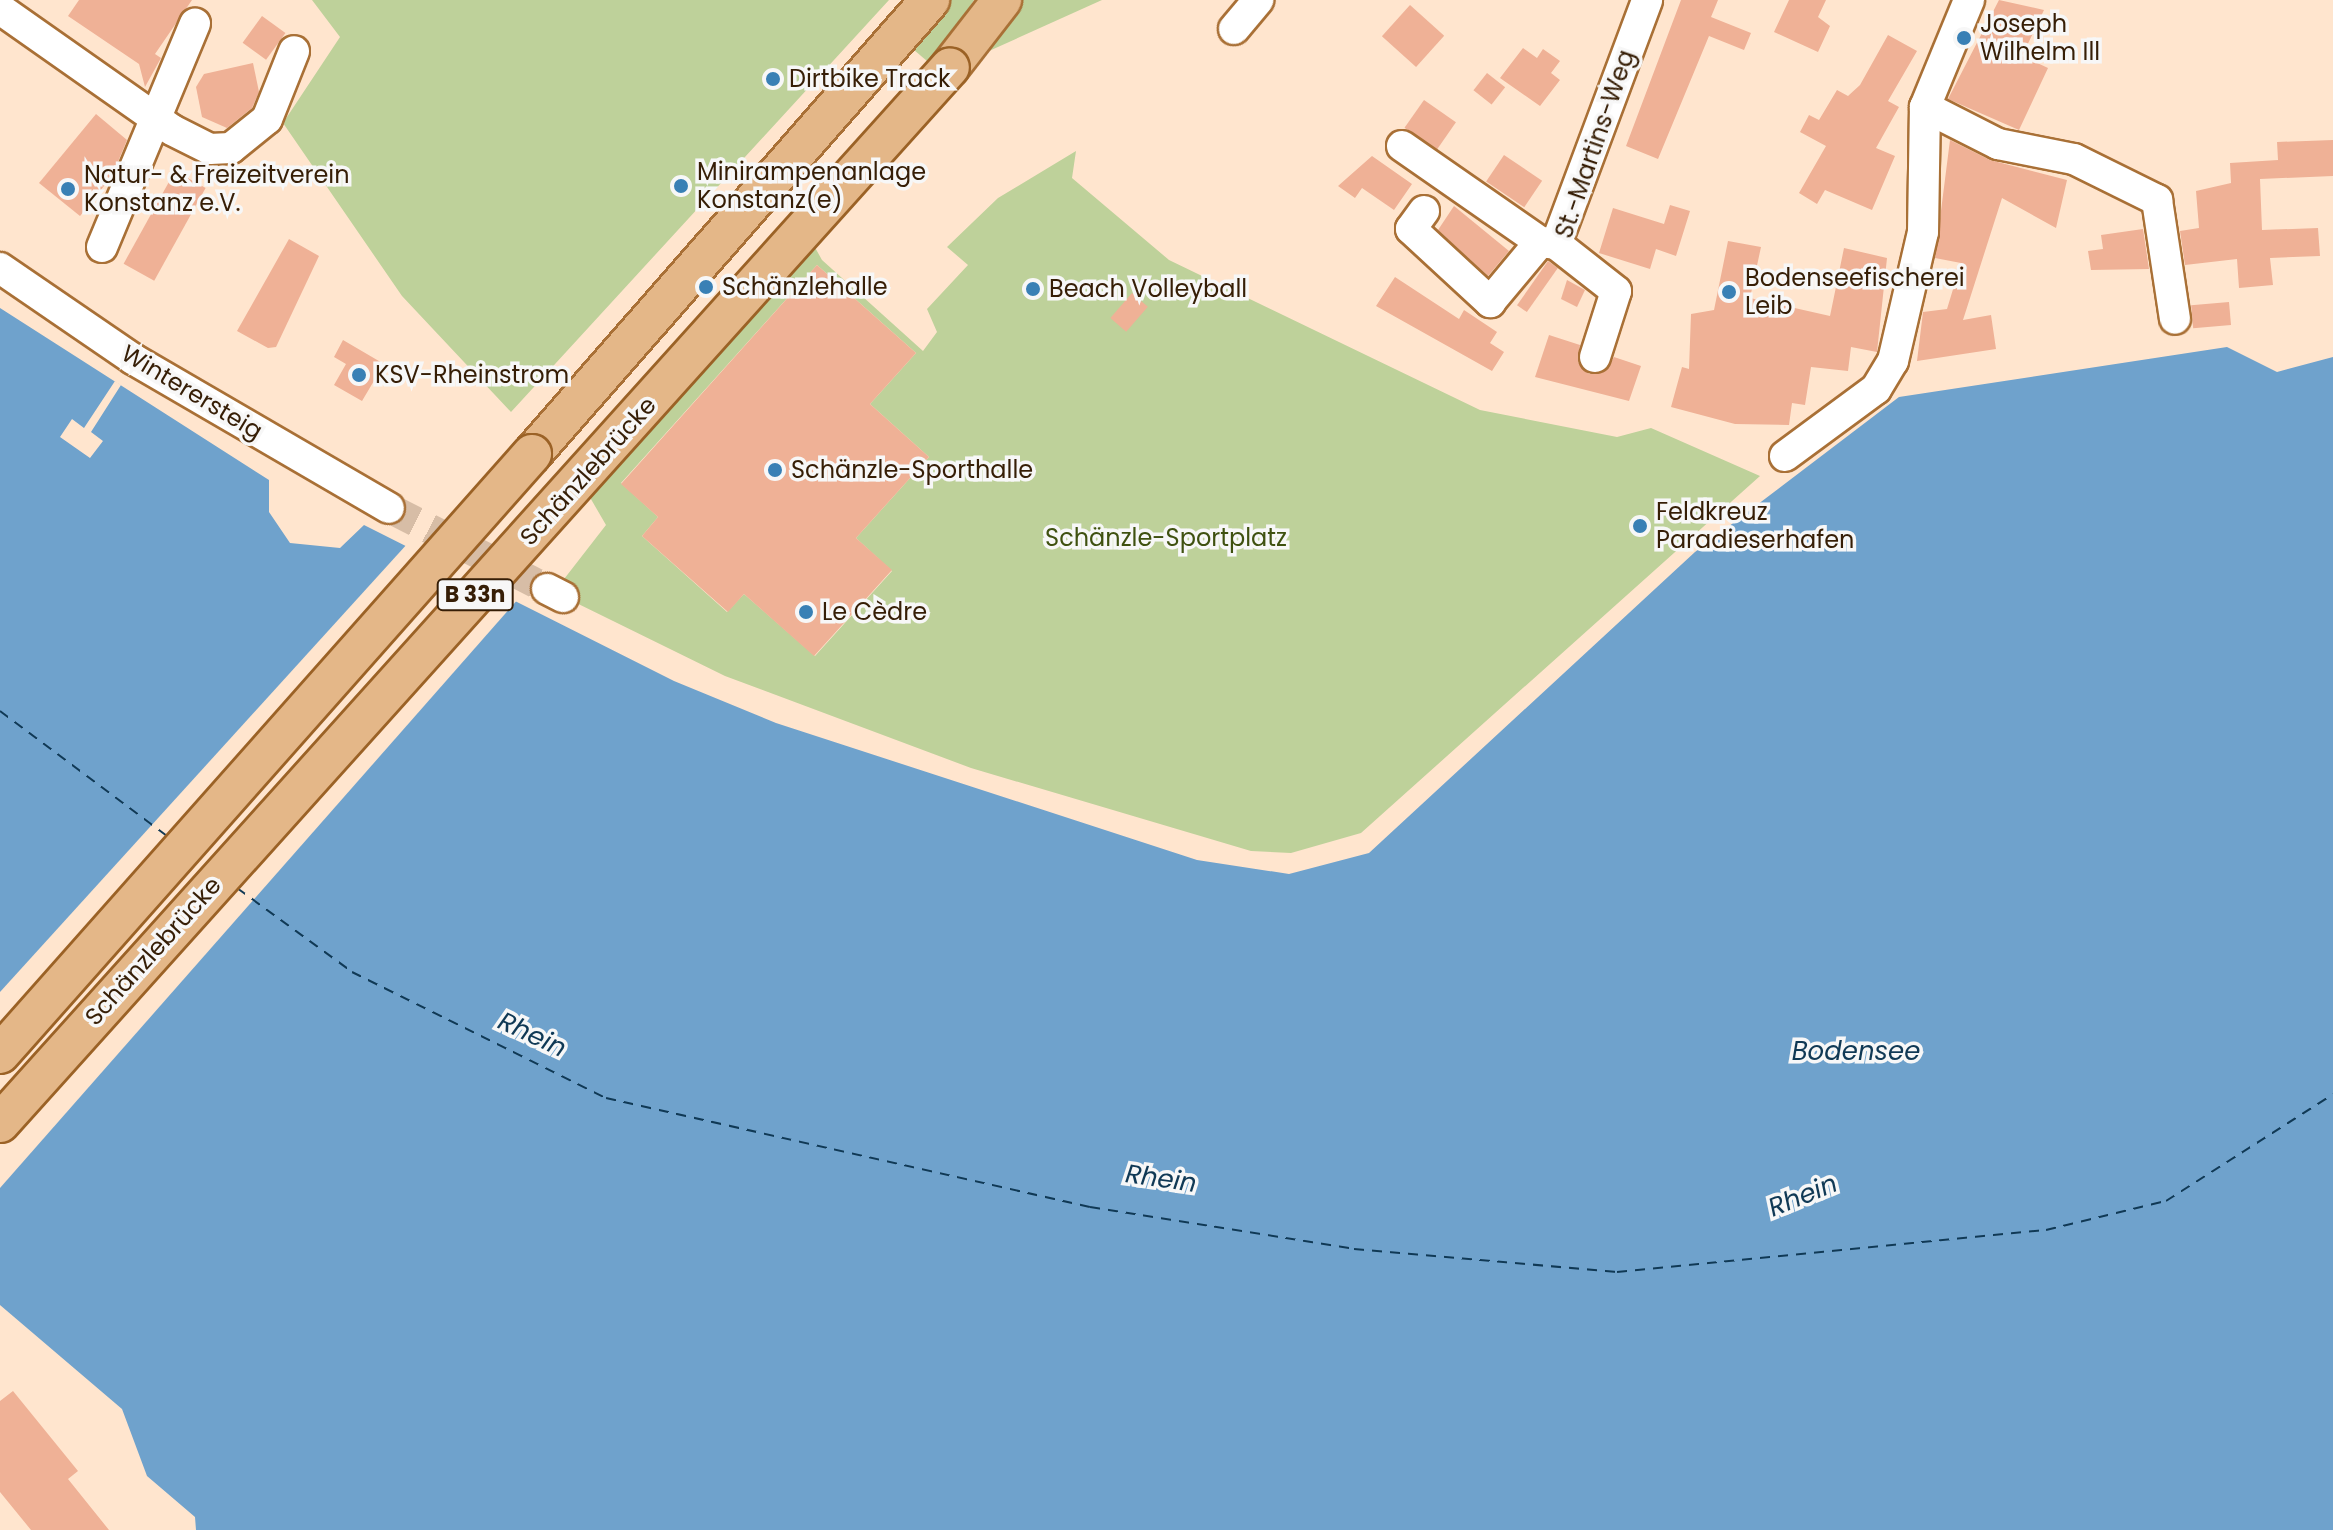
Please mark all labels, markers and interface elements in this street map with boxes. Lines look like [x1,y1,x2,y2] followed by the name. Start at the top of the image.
[1980,10,2100,66] place label: Joseph Wilhelm Ill
[1955,29,1973,47] marker: Joseph Wilhelm Ill
[1549,46,1641,242] street label: St.-Martins-Weg
[789,65,950,93] place label: Dirtbike Track
[764,70,782,88] marker: Dirtbike Track
[697,158,926,214] place label: Minirampenanlage Konstanz(e)
[84,161,350,217] place label: Natur- & Freizeitverein Konstanz e.V.
[672,177,690,195] marker: Minirampenanlage Konstanz(e)
[59,180,77,198] marker: Natur- & Freizeitverein Konstanz e.V.
[1745,264,1965,320] place label: Bodenseefischerei Leib
[722,273,888,301] place label: Schänzlehalle
[1049,275,1247,303] place label: Beach Volleyball
[697,278,715,296] marker: Schänzlehalle
[1024,280,1042,298] marker: Beach Volleyball
[1720,283,1738,301] marker: Bodenseefischerei Leib
[116,339,268,445] street label: Winterersteig
[375,361,569,389] place label: KSV-Rheinstrom
[350,366,368,384] marker: KSV-Rheinstrom
[514,391,662,551] street label: Schänzlebrücke
[791,456,1033,484] place label: Schänzle-Sporthalle
[766,461,784,479] marker: Schänzle-Sporthalle
[1656,498,1854,554] place label: Feldkreuz Paradieserhafen
[1631,517,1649,535] marker: Feldkreuz Paradieserhafen
[1045,524,1287,552] park label: Schänzle-Sportplatz
[435,577,515,613] road number: B 33n
[822,598,927,626] place label: Le Cèdre
[797,603,815,621] marker: Le Cèdre
[79,871,227,1031] street label: Schänzlebrücke
[493,1006,571,1064] water label: Rhein
[1792,1036,1920,1068] water label: Bodensee
[1123,1159,1199,1199] water label: Rhein
[1764,1168,1842,1224] water label: Rhein

